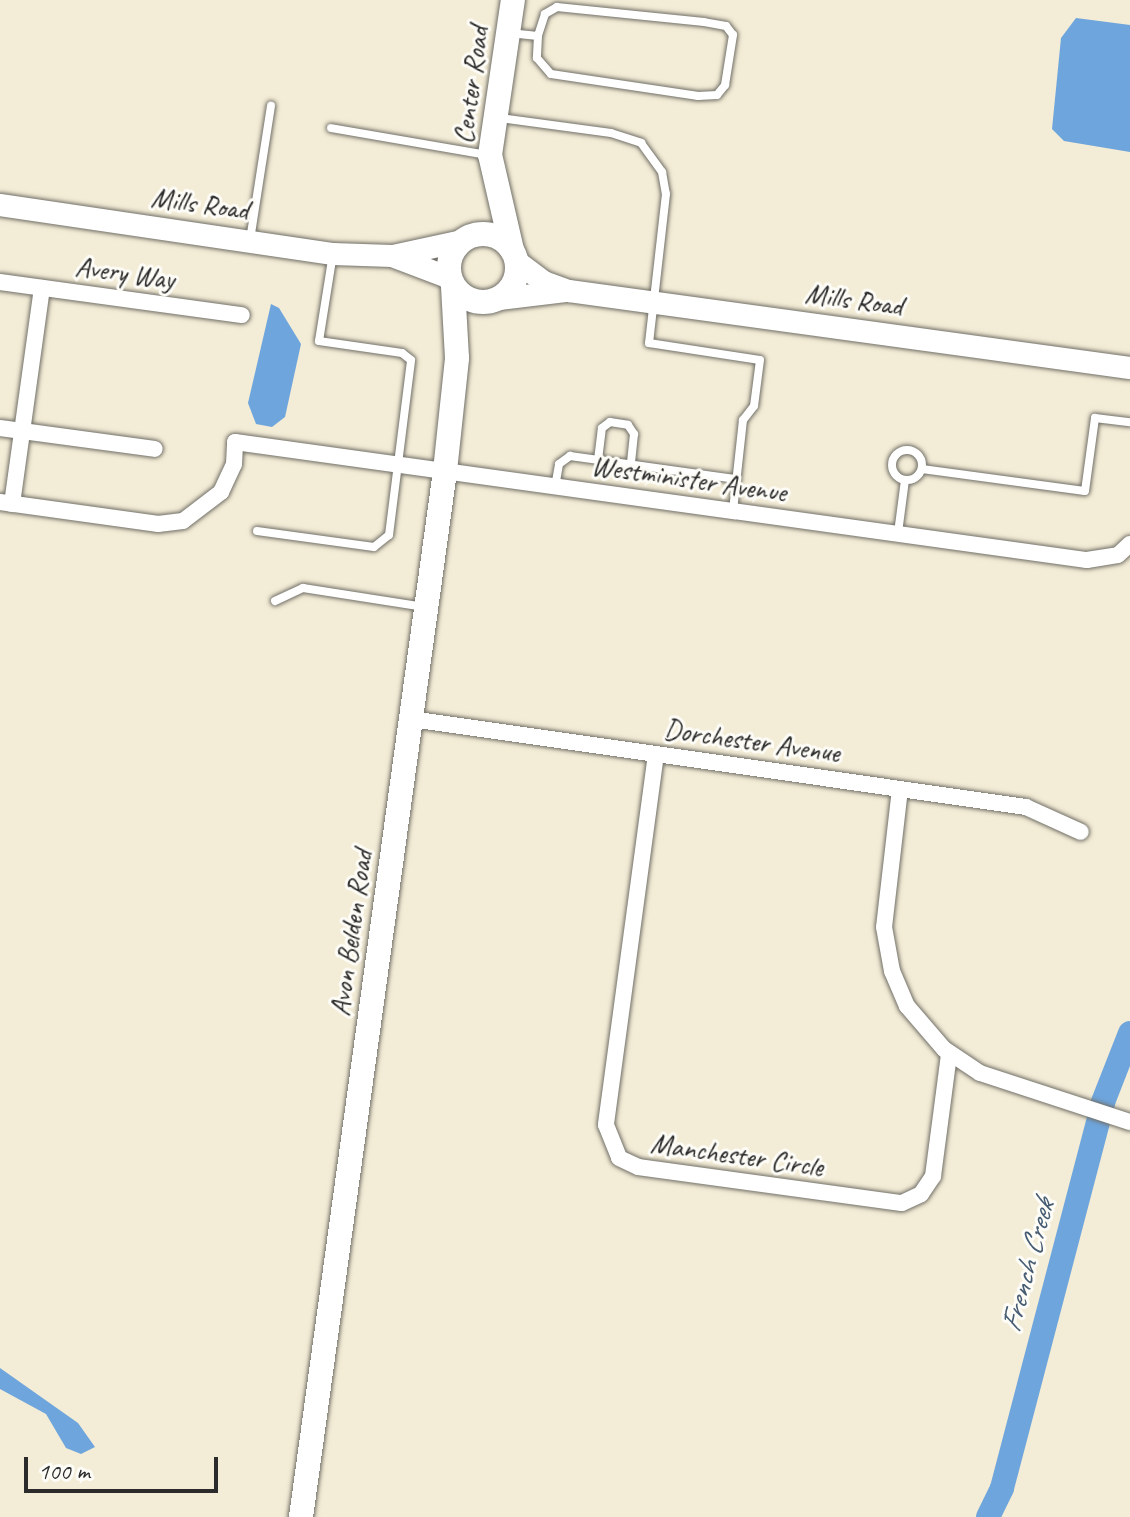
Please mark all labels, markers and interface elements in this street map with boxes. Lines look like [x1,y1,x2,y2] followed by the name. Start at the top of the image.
[446,25,496,145] street label: Center Road
[149,181,251,227] street label: Mills Road
[73,249,177,297] street label: Avery Way
[803,277,905,323] street label: Mills Road
[590,449,788,509] street label: Westminister Avenue
[662,712,842,770] street label: Dorchester Avenue
[323,848,379,1018] street label: Avon Belden Road
[649,1126,825,1184] street label: Manchester Circle
[992,1196,1062,1336] water label: French Creek
[28,1441,222,1491] scale bar
[38,1456,90,1486] text: 100 m

